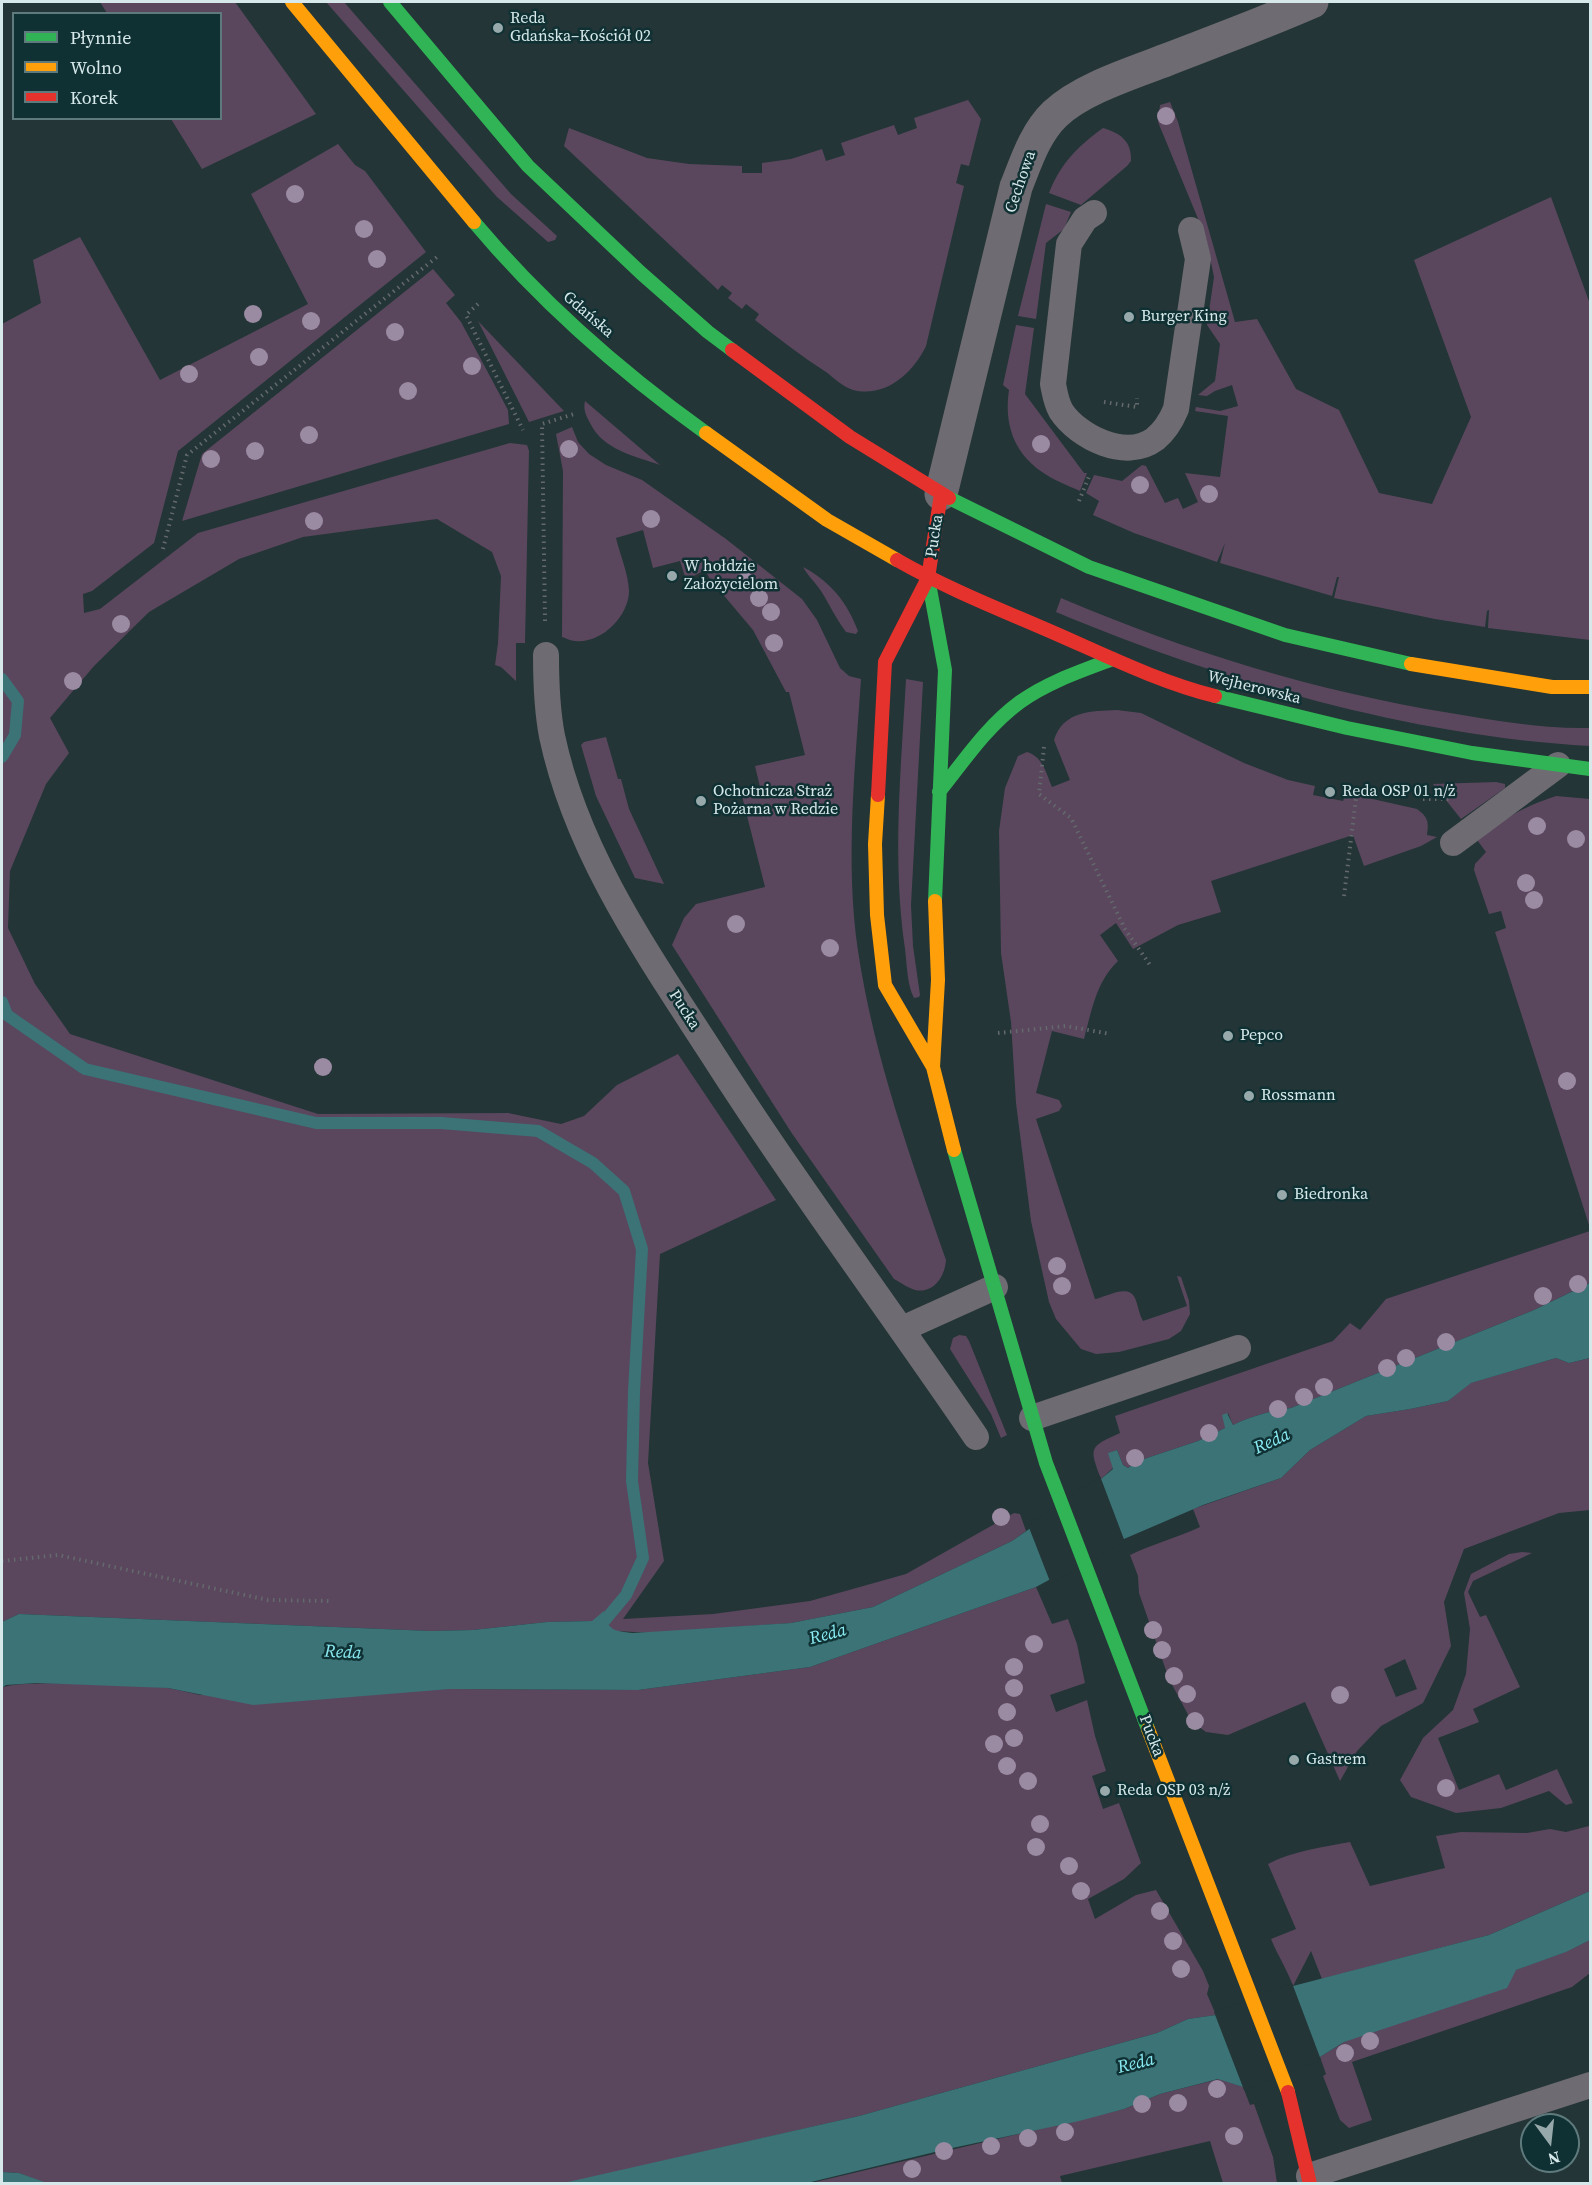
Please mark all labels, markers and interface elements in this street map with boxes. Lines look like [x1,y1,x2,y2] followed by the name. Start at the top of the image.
[510,9,651,47] place label: Reda Gdańska–Kościół 02
[12,12,222,120] legend
[491,21,505,35] marker: Reda Gdańska–Kościół 02
[70,25,131,50] text: Płynnie
[70,55,122,80] text: Wolno
[70,85,118,110] text: Korek
[1001,148,1041,216] street label: Cechowa
[559,288,617,342] street label: Gdańska
[1141,307,1227,327] place label: Burger King
[1122,310,1136,324] marker: Burger King
[922,513,948,559] street label: Pucka
[684,557,778,595] place label: W hołdzie Założycielom
[665,569,679,583] marker: W hołdzie Założycielom
[1205,667,1303,709] street label: Wejherowska
[713,782,838,820] place label: Ochotnicza Straż Pożarna w Redzie
[1342,782,1455,802] place label: Reda OSP 01 n/ż
[1323,785,1337,799] marker: Reda OSP 01 n/ż
[694,794,708,808] marker: Ochotnicza Straż Pożarna w Redzie
[664,987,704,1033] street label: Pucka
[1240,1026,1283,1046] place label: Pepco
[1221,1029,1235,1043] marker: Pepco
[1261,1086,1336,1106] place label: Rossmann
[1242,1089,1256,1103] marker: Rossmann
[1294,1185,1368,1205] place label: Biedronka
[1275,1188,1289,1202] marker: Biedronka
[1250,1424,1294,1460] water label: Reda
[807,1620,849,1650] water label: Reda
[324,1641,362,1665] water label: Reda
[1134,1712,1168,1760] street label: Pucka
[1306,1750,1366,1770] place label: Gastrem
[1287,1753,1301,1767] marker: Gastrem
[1117,1781,1230,1801] place label: Reda OSP 03 n/ż
[1098,1784,1112,1798] marker: Reda OSP 03 n/ż
[1115,2049,1157,2079] water label: Reda
[1520,2113,1580,2173] north arrow
[1546,2146,1563,2171] text: N

